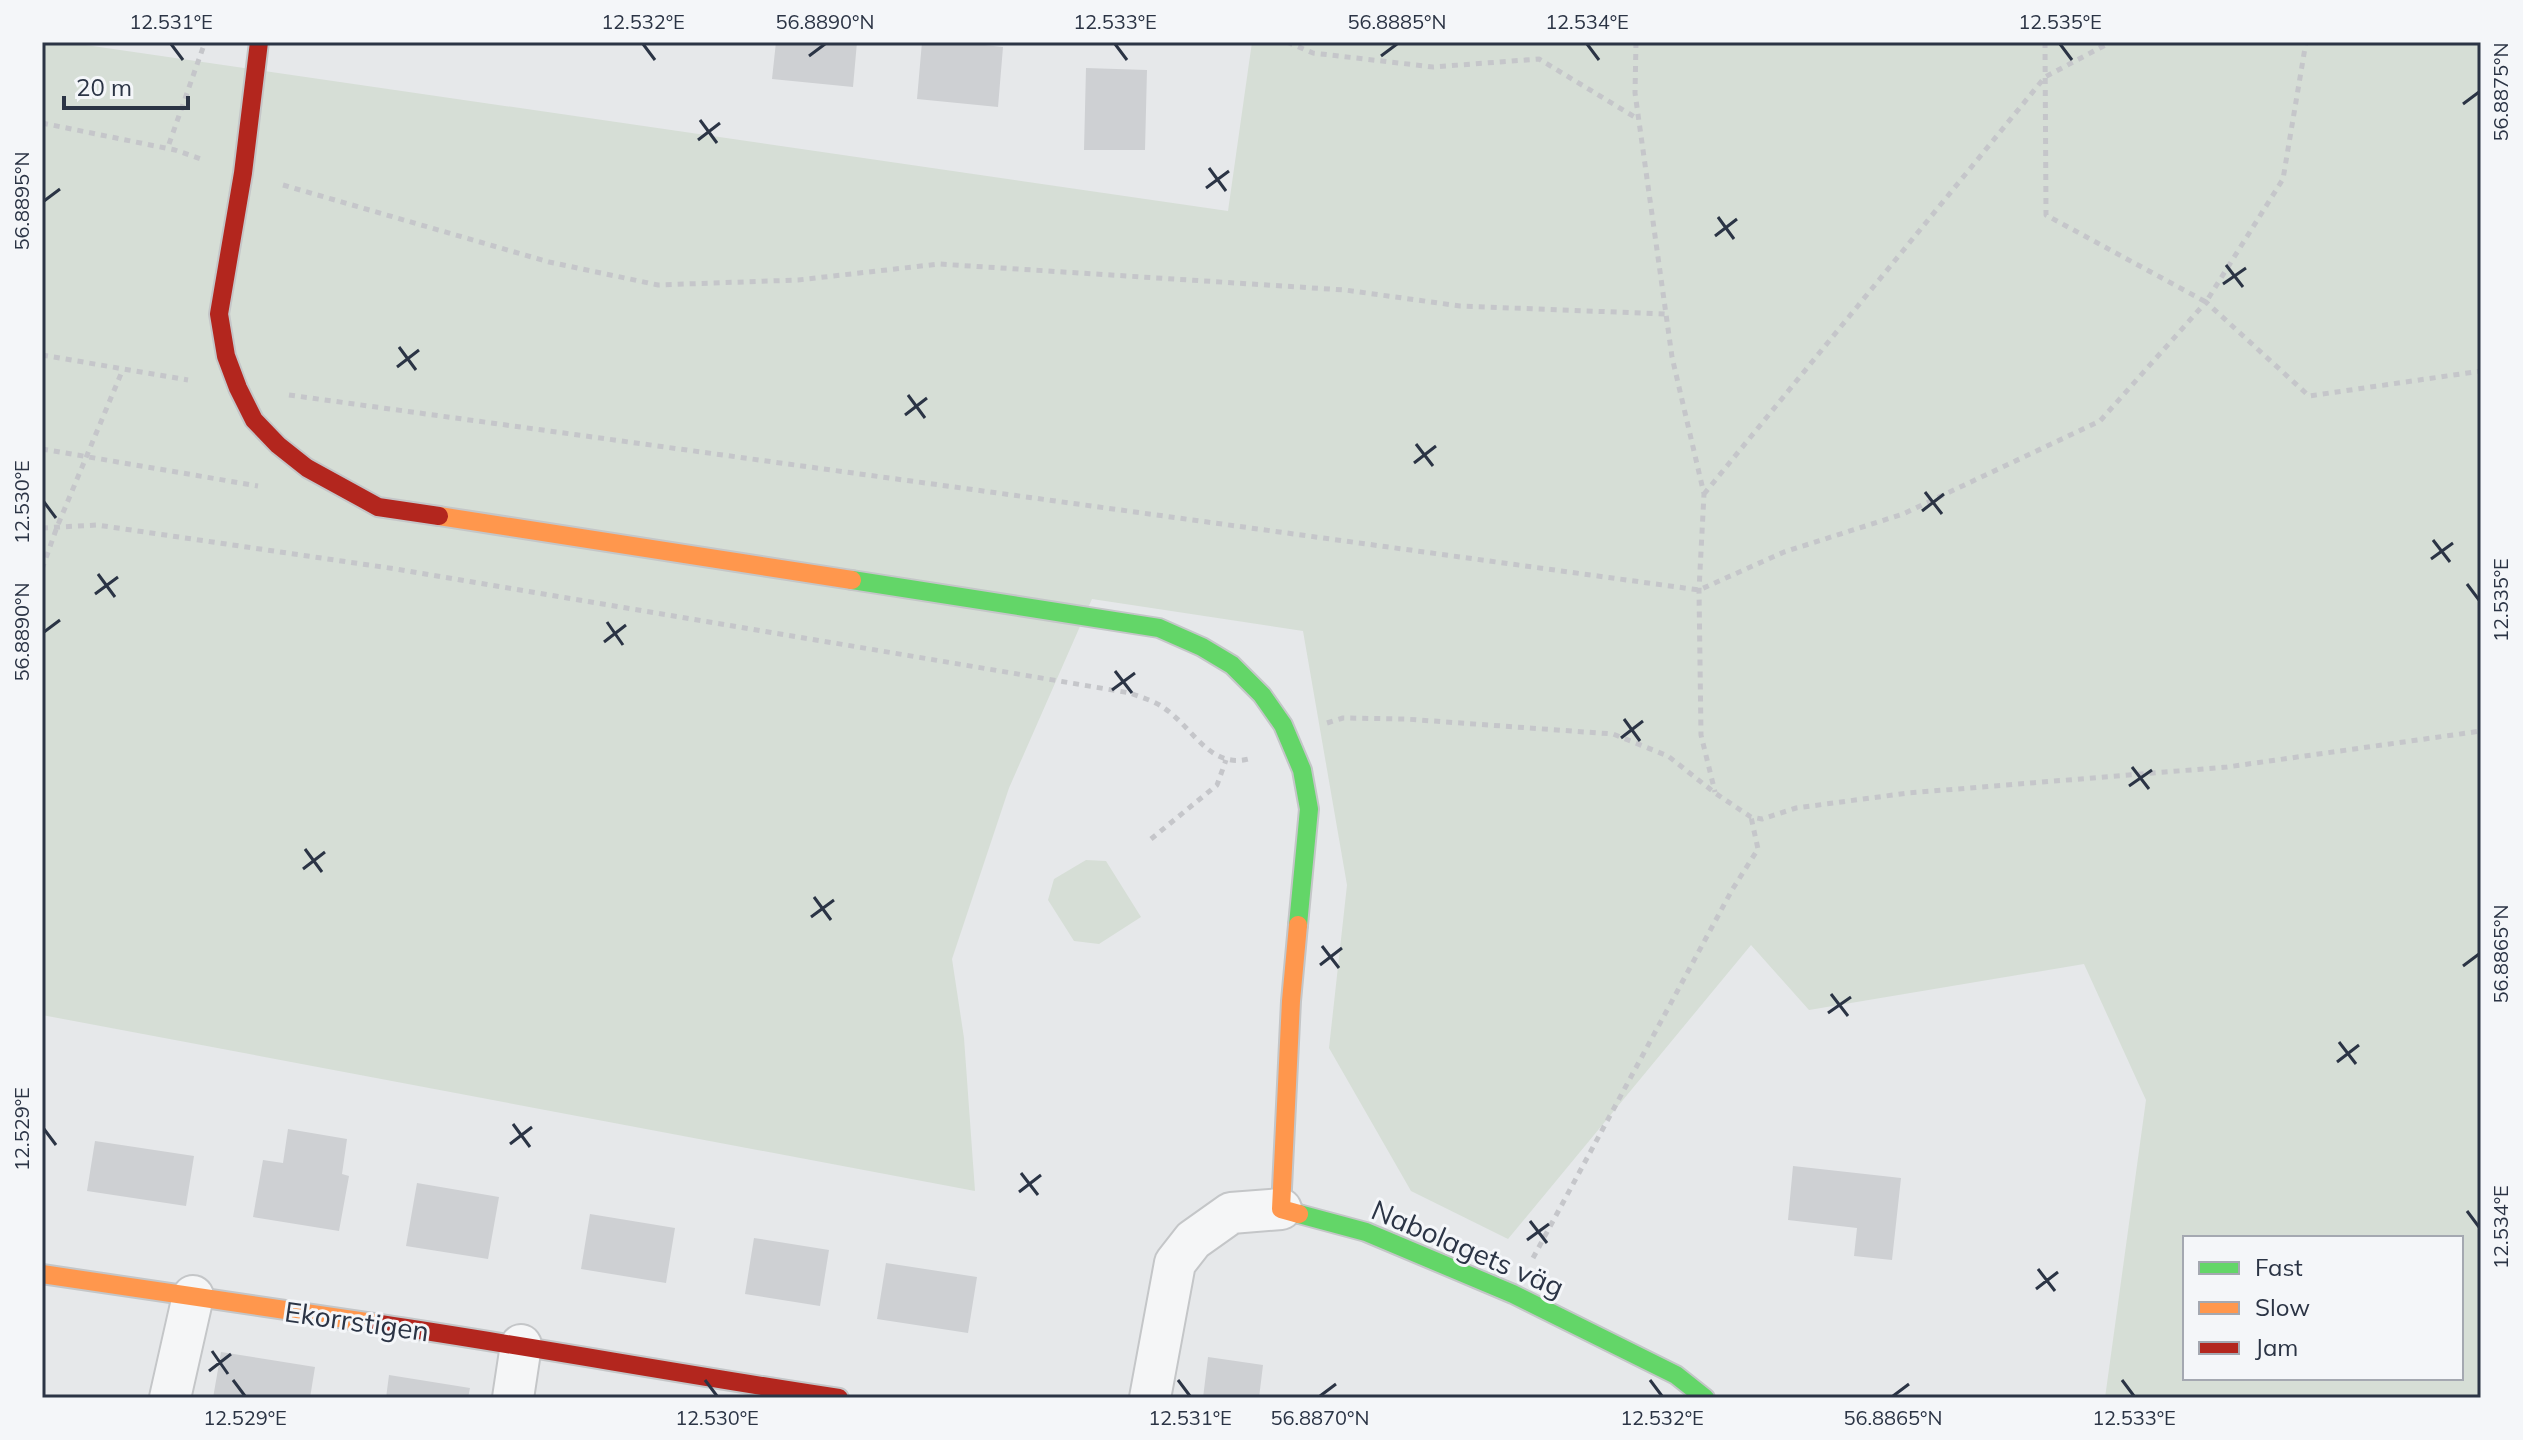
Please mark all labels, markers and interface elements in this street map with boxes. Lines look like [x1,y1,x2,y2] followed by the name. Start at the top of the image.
[129,9,213,34] text: 12.531°E
[601,9,685,34] text: 12.532°E
[776,9,874,34] text: 56.8890°N
[1073,9,1157,34] text: 12.533°E
[1348,9,1446,34] text: 56.8885°N
[1545,9,1629,34] text: 12.534°E
[2018,9,2102,34] text: 12.535°E
[2488,43,2513,141] text: 56.8875°N
[64,60,188,110] scale bar
[76,72,132,102] text: 20 m
[9,152,34,250] text: 56.8895°N
[9,460,34,544] text: 12.530°E
[2488,558,2513,642] text: 12.535°E
[9,583,34,681] text: 56.8890°N
[2488,905,2513,1003] text: 56.8865°N
[9,1087,34,1171] text: 12.529°E
[2488,1185,2513,1269] text: 12.534°E
[1367,1192,1569,1304] street label: Nabolagets väg
[2183,1236,2463,1380] legend
[2255,1252,2303,1282] text: Fast
[2255,1292,2310,1322] text: Slow
[283,1294,431,1348] street label: Ekorrstigen
[2255,1332,2298,1362] text: Jam
[203,1405,287,1430] text: 12.529°E
[675,1405,759,1430] text: 12.530°E
[1148,1405,1232,1430] text: 12.531°E
[1271,1405,1369,1430] text: 56.8870°N
[1620,1405,1704,1430] text: 12.532°E
[1844,1405,1942,1430] text: 56.8865°N
[2092,1405,2176,1430] text: 12.533°E

